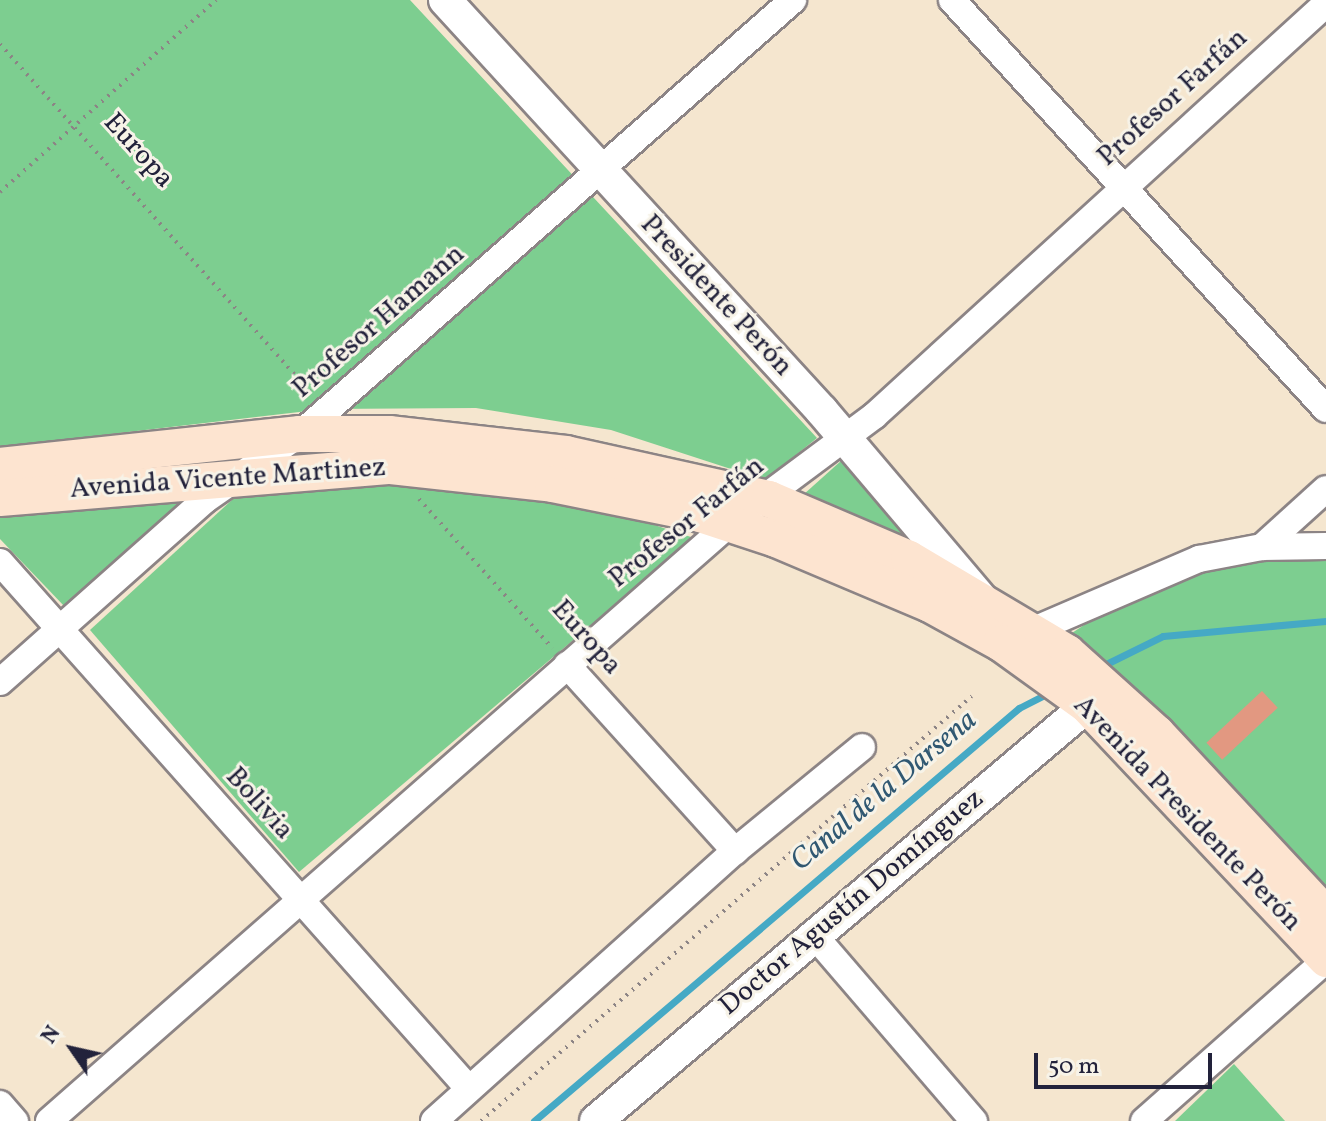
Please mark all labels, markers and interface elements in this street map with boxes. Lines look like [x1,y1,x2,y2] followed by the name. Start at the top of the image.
[1091,22,1255,174] street label: Profesor Farfán
[96,107,180,195] street label: Europa
[633,208,799,384] street label: Presidente Perón
[286,238,472,406] street label: Profesor Hamann
[603,450,771,596] street label: Profesor Farfán
[68,451,388,507] street label: Avenida Vicente Martinez
[544,594,628,682] street label: Europa
[1066,689,1308,939] street label: Avenida Presidente Perón
[784,703,984,879] water label: Canal de la Darsena
[218,761,300,847] street label: Bolivia
[713,783,991,1023] street label: Doctor Agustín Domínguez
[32,1009,112,1089] north arrow
[34,1020,69,1051] text: N
[1038,1037,1216,1087] scale bar
[1048,1050,1100,1084] text: 50 m

